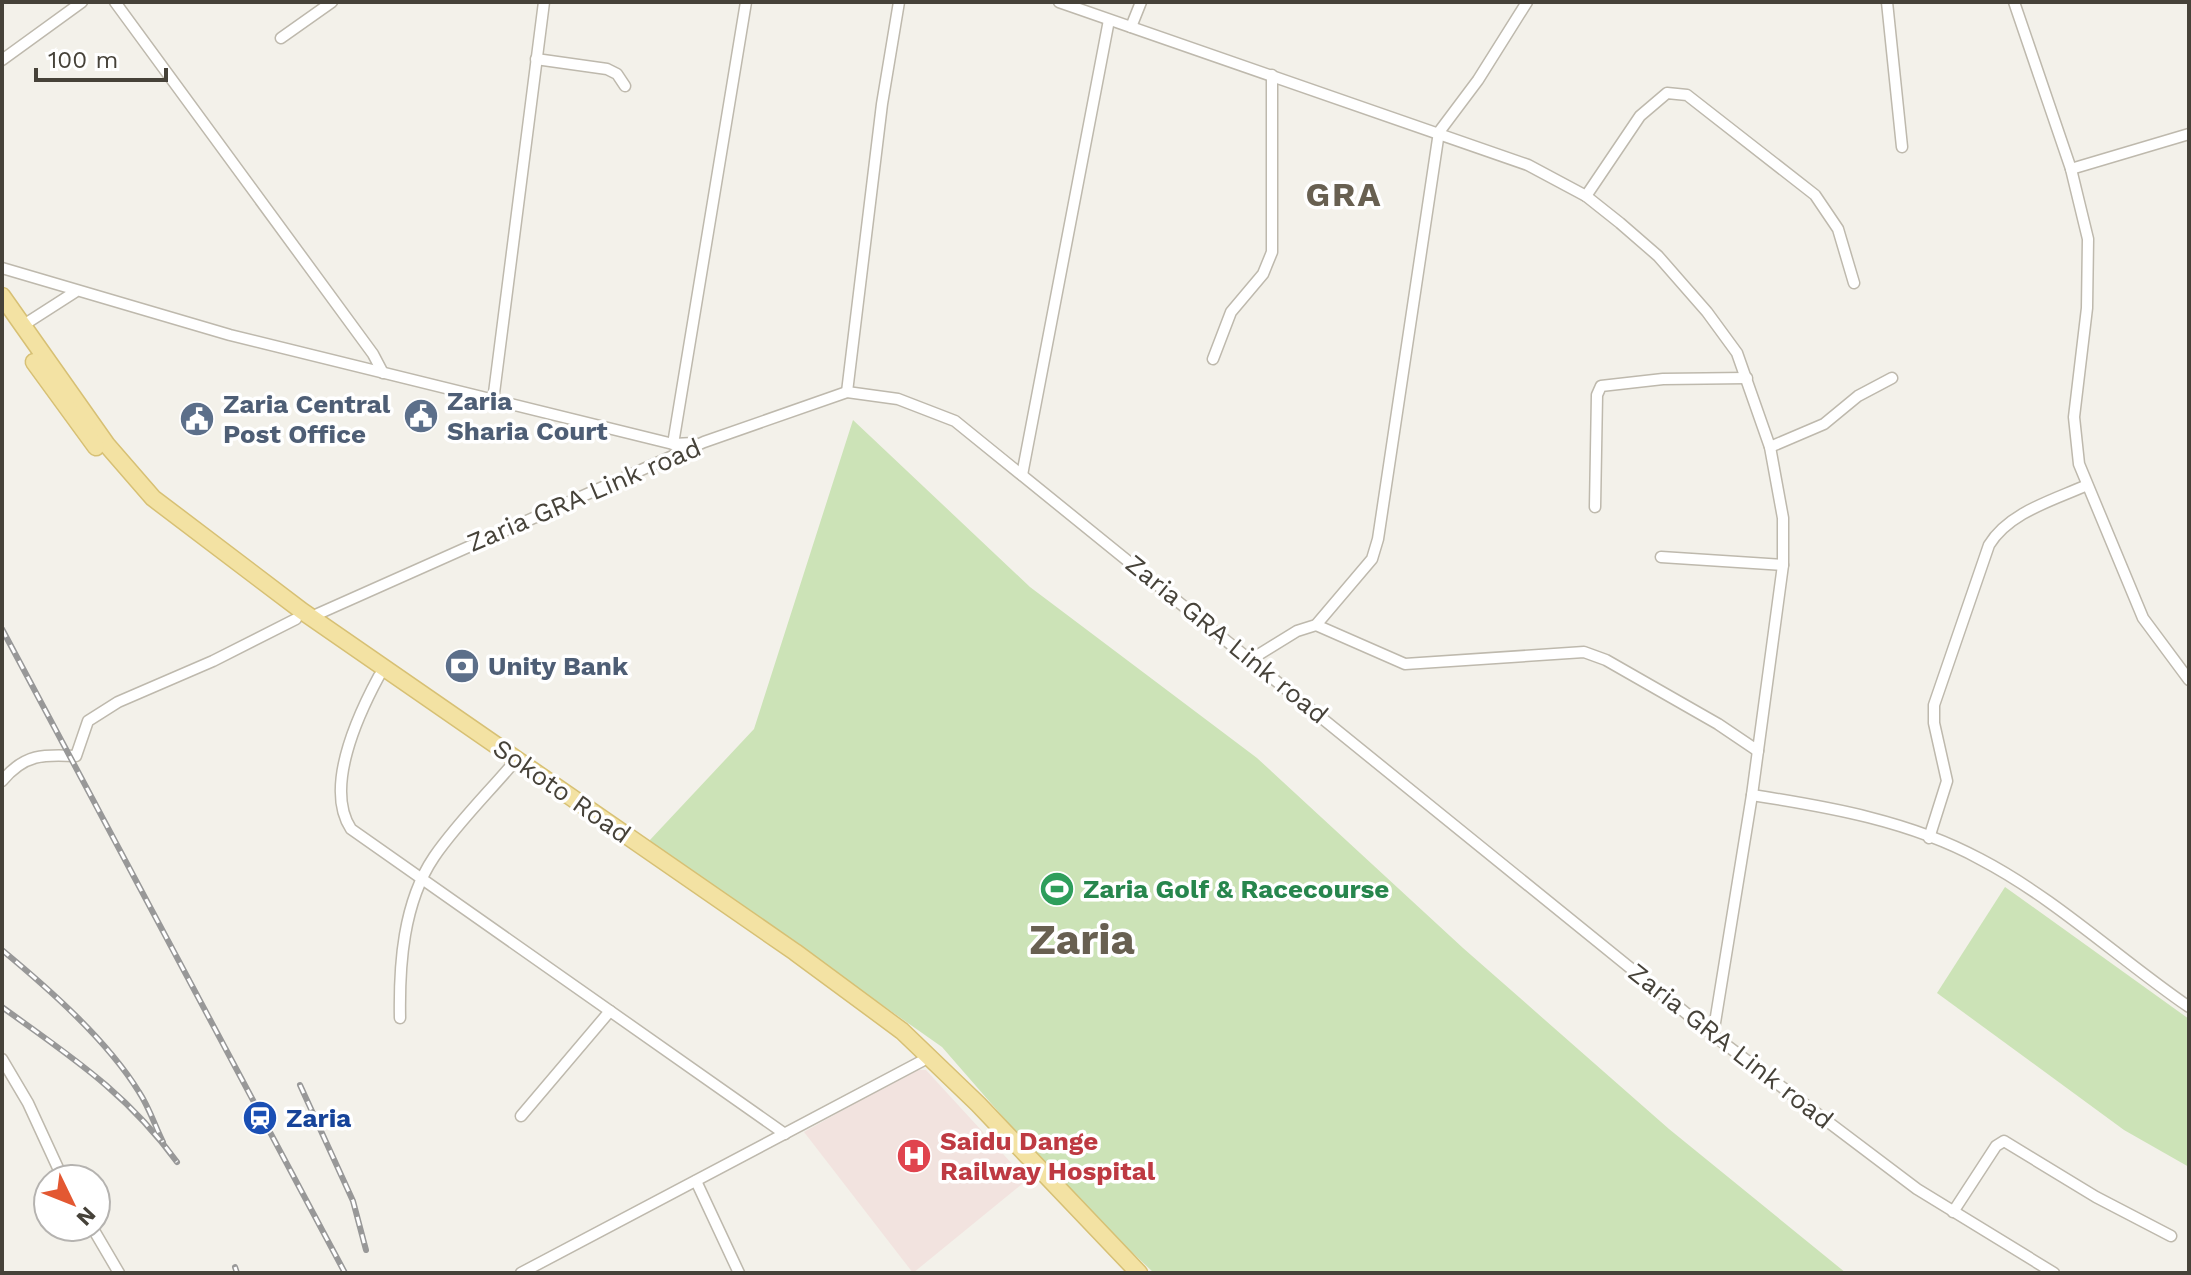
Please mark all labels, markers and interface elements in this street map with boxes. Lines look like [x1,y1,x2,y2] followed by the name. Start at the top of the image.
[36,32,166,82] scale bar
[48,46,118,74] text: 100 m
[1305,174,1383,214] district label: GRA
[447,386,608,446] place label: Zaria Sharia Court
[223,389,391,449] place label: Zaria Central Post Office
[402,397,440,435] public building icon: Zaria Sharia Court
[178,400,216,438] public building icon: Zaria Central Post Office
[463,432,705,558] street label: Zaria GRA Link road
[1120,548,1334,730] street label: Zaria GRA Link road
[443,647,481,685] bank icon: Unity Bank
[488,651,629,681] place label: Unity Bank
[488,733,636,849] street label: Sokoto Road
[1038,870,1076,908] sports icon: Zaria Golf & Racecourse
[1083,874,1389,904] place label: Zaria Golf & Racecourse
[1029,915,1135,964] district label: Zaria
[1623,957,1839,1135] street label: Zaria GRA Link road
[241,1099,279,1137] station icon: Zaria
[286,1103,351,1133] place label: Zaria
[940,1126,1156,1186] place label: Saidu Dange Railway Hospital
[895,1137,933,1175] hospital icon: Saidu Dange Railway Hospital
[32,1163,112,1243] north arrow
[72,1202,101,1231] text: N

